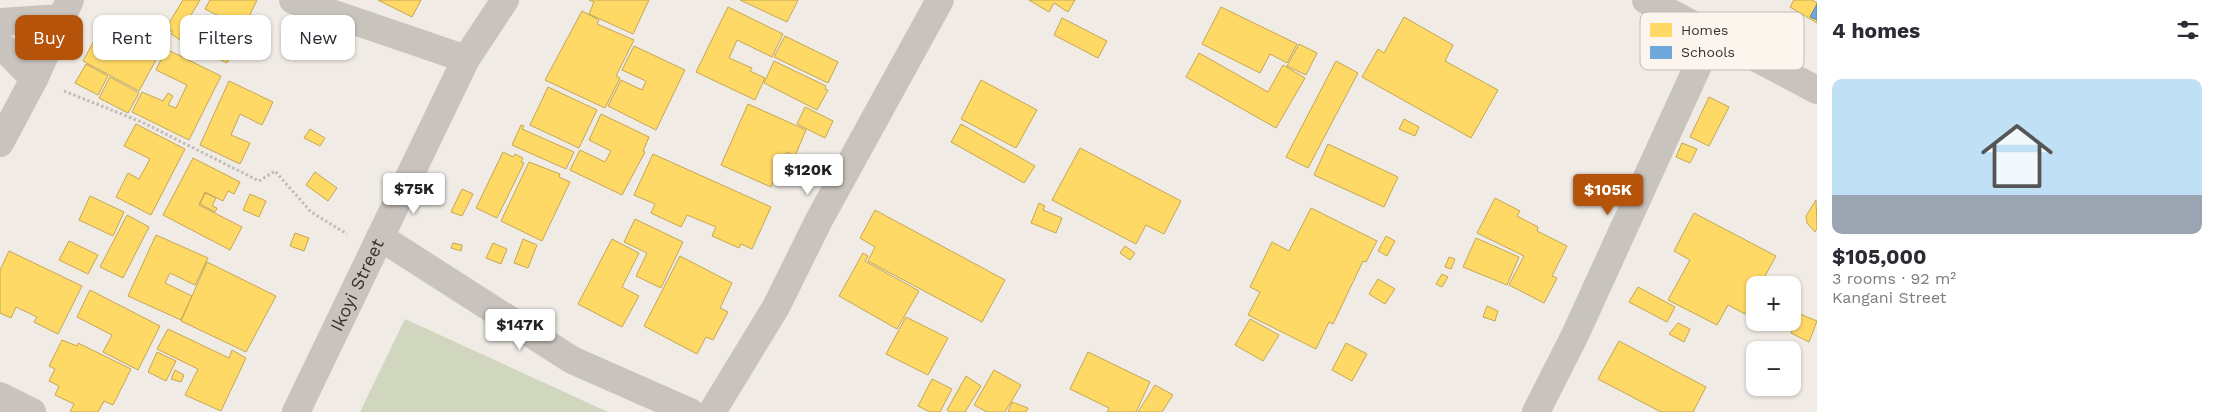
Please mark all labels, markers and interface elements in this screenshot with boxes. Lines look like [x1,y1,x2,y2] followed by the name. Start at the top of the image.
[1640,12,1804,70] legend
[15,15,83,60] chip: Buy
[93,15,170,60] chip: Rent
[180,15,271,60] chip: Filters
[281,15,355,60] chip: New
[2174,16,2202,44] icon: filters
[1832,18,1920,43] text: 4 homes
[1681,22,1728,38] text: Homes
[1681,44,1735,60] text: Schools
[1972,111,2062,201] icon: home
[773,154,843,196] pin: $120K
[784,160,832,179] text: $120K
[384,172,444,215] pin: $75K
[1573,174,1643,216] pin: $105K
[394,179,434,198] text: $75K
[1584,180,1632,199] text: $105K
[326,235,388,334] street label: Ikoyi Street
[1832,244,1927,269] text: $105,000
[1832,269,1956,288] text: 3 rooms · 92 m²
[1746,276,1801,396] map controls
[1746,276,1801,331] button: +
[1832,288,1947,307] text: Kangani Street
[485,308,555,351] pin: $147K
[496,315,544,334] text: $147K
[1746,341,1801,396] button: −

